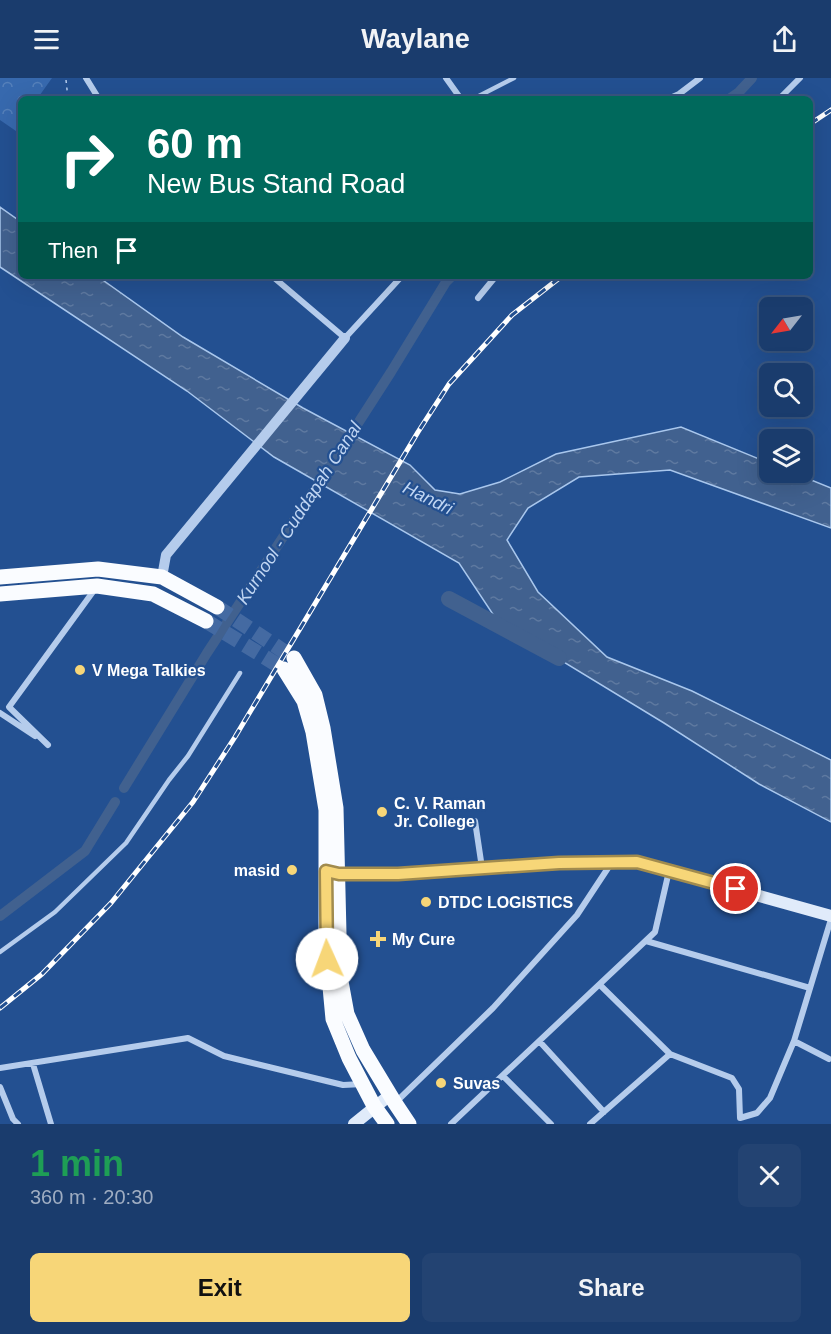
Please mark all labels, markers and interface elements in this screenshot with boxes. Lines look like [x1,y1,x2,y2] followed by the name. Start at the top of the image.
[30,23,63,56] icon: menu
[768,23,801,56] icon: share
[361,24,470,54] text: Waylane
[48,120,126,198] icon: right
[147,120,243,167] text: 60 m
[147,169,405,199] text: New Bus Stand Road
[110,234,143,267] icon: arrive
[48,238,98,263] text: Then
[759,297,813,351] north arrow
[759,297,813,483] map controls
[759,363,813,417] button: search
[233,417,366,608] water label: Kurnool - Cuddapah Canal
[759,429,813,483] button: layers
[400,477,457,519] water label: Handri
[92,662,206,679] place label: V Mega Talkies
[73,663,87,677] marker: V Mega Talkies
[394,795,486,830] place label: C. V. Raman Jr. College
[375,805,389,819] marker: C. V. Raman Jr. College
[234,862,280,879] place label: masid
[285,863,299,877] marker: masid
[710,863,761,914] pin
[719,872,752,905] icon: arrive
[438,894,573,911] place label: DTDC LOGISTICS
[419,895,433,909] marker: DTDC LOGISTICS
[295,927,359,991] position arrow
[369,930,387,948] marker: My Cure
[392,931,455,948] place label: My Cure
[453,1075,500,1092] place label: Suvas
[434,1076,448,1090] marker: Suvas
[30,1143,124,1184] text: 1 min
[738,1144,801,1207] button: close
[30,1186,153,1208] text: 360 m · 20:30
[30,1253,410,1322] button: Exit
[422,1253,801,1322] button: Share

